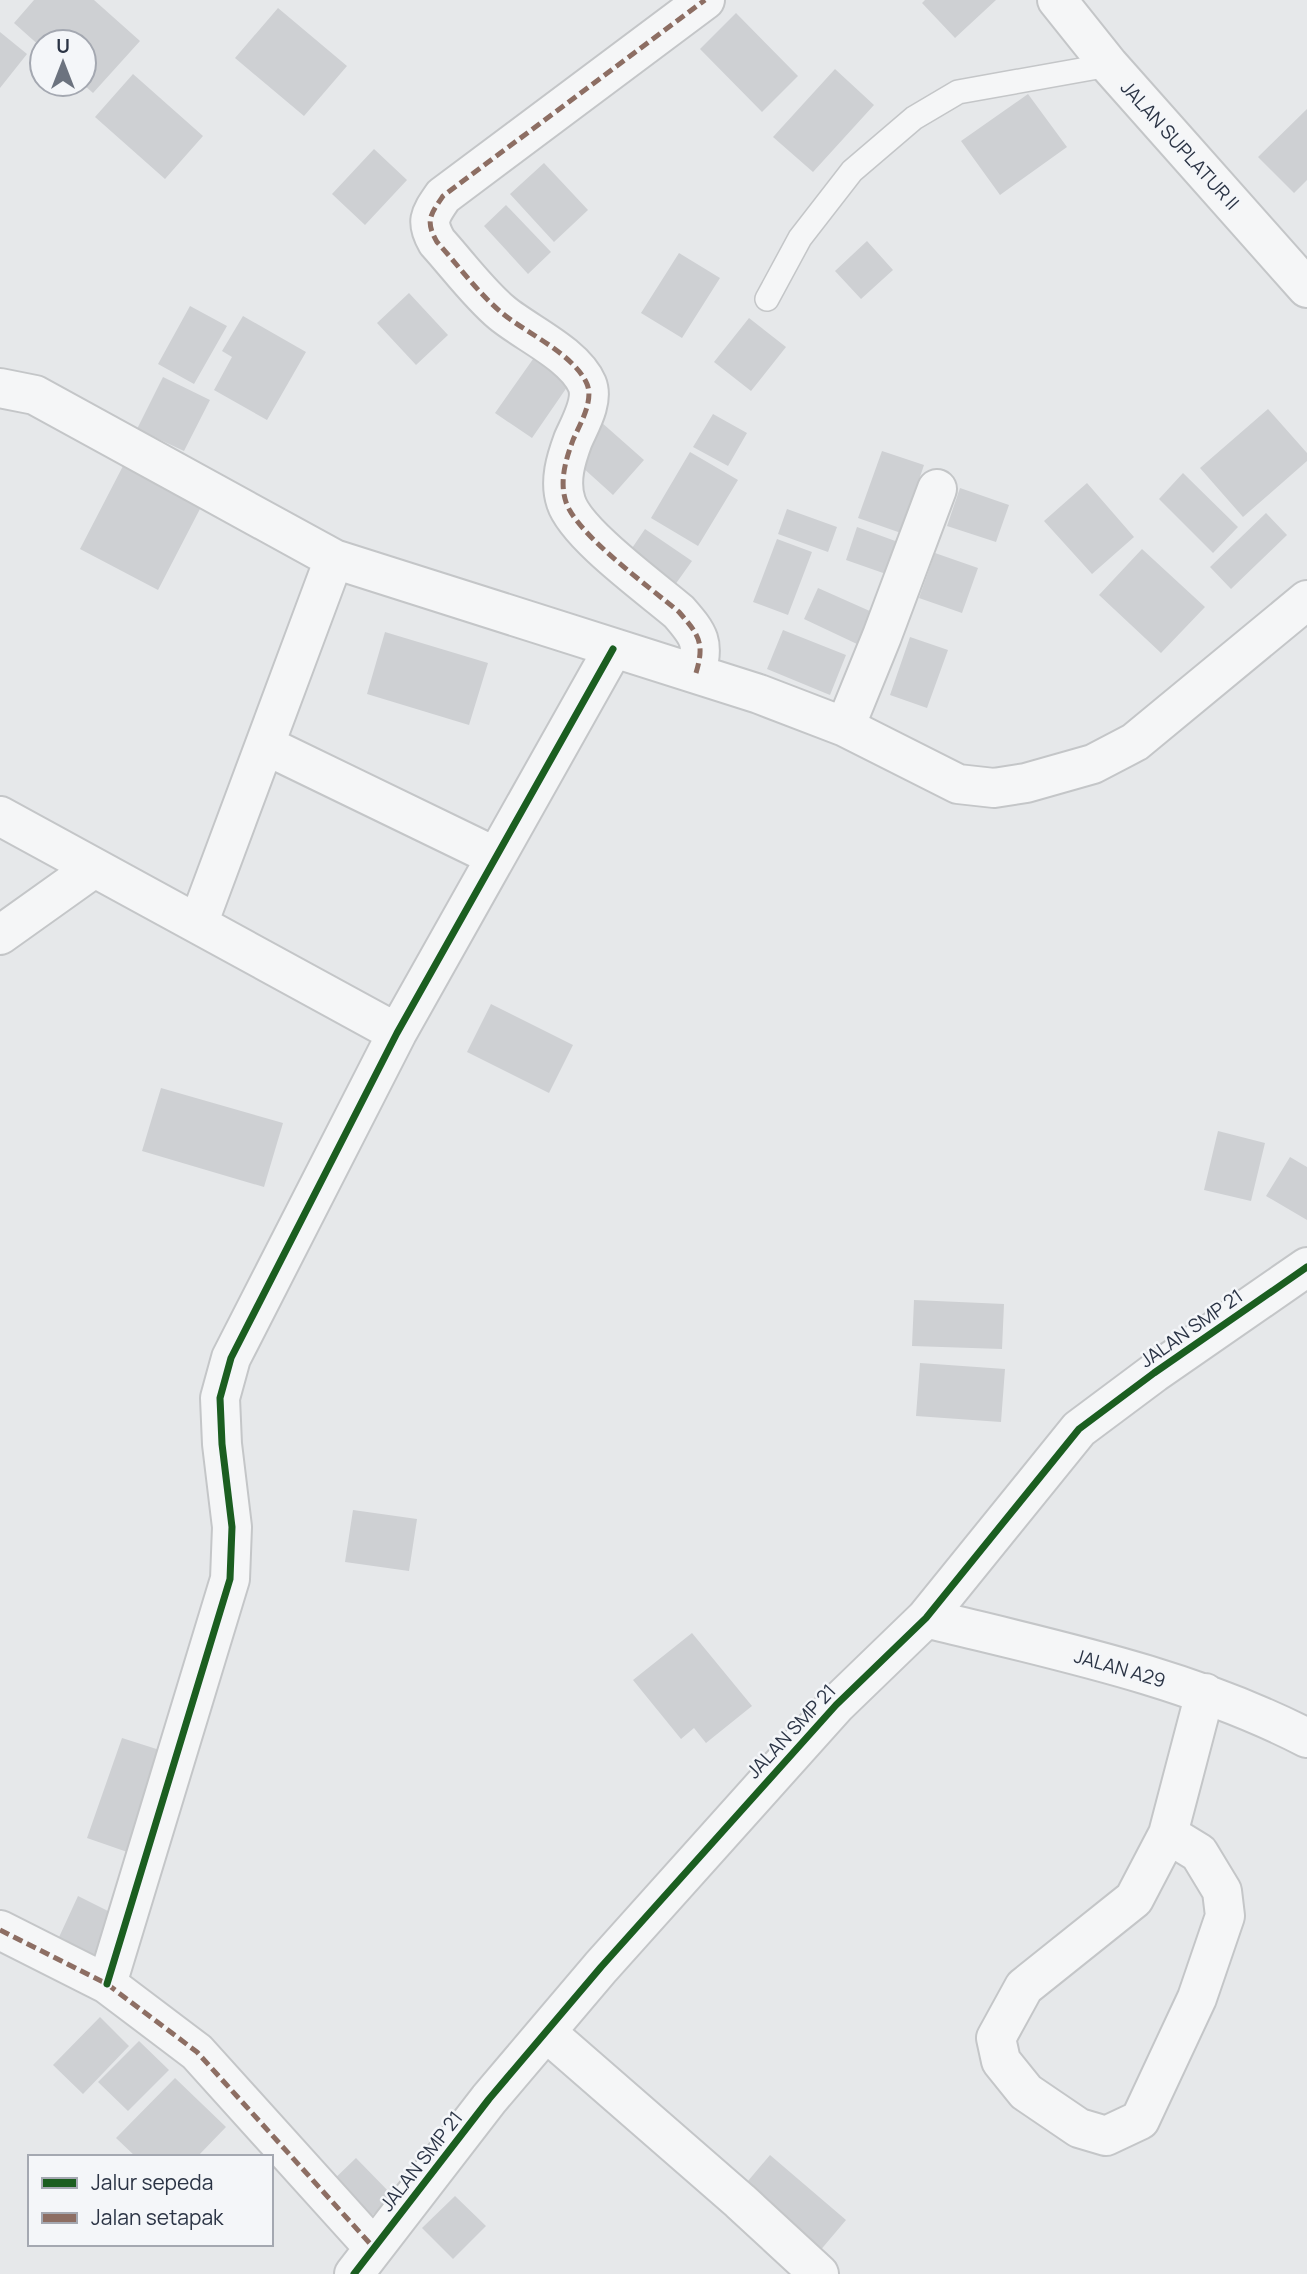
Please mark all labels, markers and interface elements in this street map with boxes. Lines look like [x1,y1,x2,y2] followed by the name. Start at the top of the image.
[28,28,98,98] north arrow
[56,33,70,59] text: U
[1115,75,1245,215] street label: JALAN SUPLATUR II
[1134,1283,1248,1373] street label: JALAN SMP 21
[1071,1643,1169,1693] street label: JALAN A29
[740,1678,842,1784] street label: JALAN SMP 21
[374,2106,468,2216] street label: JALAN SMP 21
[28,2155,273,2246] legend
[91,2168,213,2196] text: Jalur sepeda
[91,2203,224,2231] text: Jalan setapak

